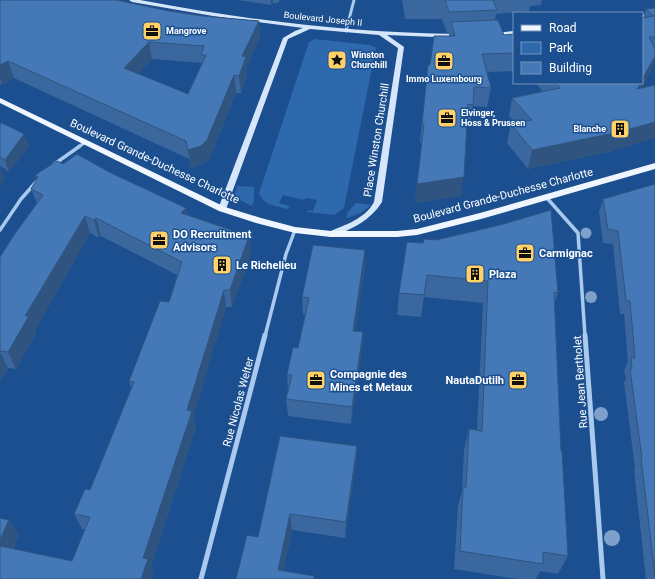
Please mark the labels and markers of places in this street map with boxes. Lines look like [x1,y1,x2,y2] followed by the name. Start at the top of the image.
[141,20,163,42] office icon: Mangrove
[166,26,207,36] place label: Mangrove
[326,49,348,71] place icon: Winston Churchill
[351,50,387,70] place label: Winston Churchill
[433,50,455,72] office icon: Immo Luxembourg
[406,74,482,84] place label: Immo Luxembourg
[436,107,458,129] office icon: Elvinger, Hoss & Prussen
[461,108,525,128] place label: Elvinger, Hoss & Prussen
[609,118,631,140] building icon: Blanche
[573,124,606,134] place label: Blanche
[173,228,252,254] place label: DO Recruitment Advisors
[148,229,170,251] office icon: DO Recruitment Advisors
[514,242,536,264] office icon: Carmignac
[539,247,593,260] place label: Carmignac
[211,254,233,276] building icon: Le Richelieu
[236,259,296,272] place label: Le Richelieu
[464,263,486,285] building icon: Plaza
[489,268,516,281] place label: Plaza
[330,368,413,394] place label: Compagnie des Mines et Metaux
[305,369,327,391] office icon: Compagnie des Mines et Metaux
[507,369,529,391] office icon: NautaDutilh
[446,374,504,387] place label: NautaDutilh

